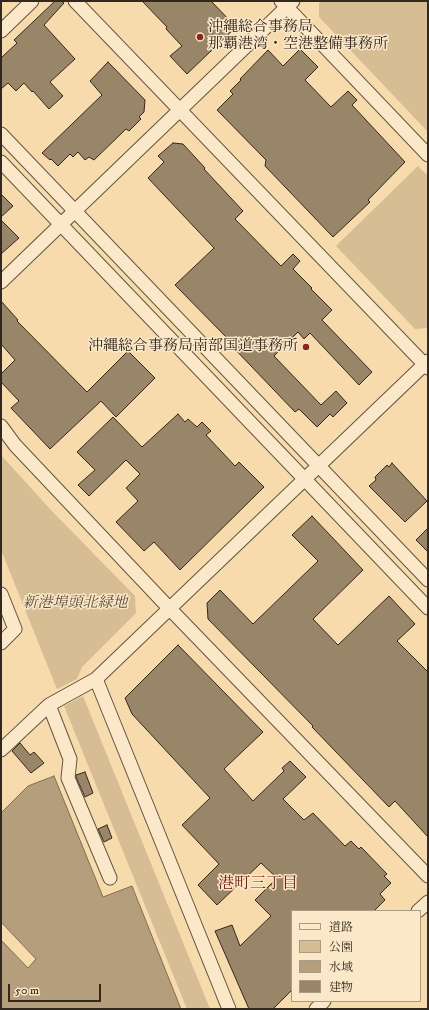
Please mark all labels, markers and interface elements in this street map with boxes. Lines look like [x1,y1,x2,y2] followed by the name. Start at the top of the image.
[208,19,388,54] place label: 沖縄総合事務局 那覇港湾・空港整備事務所
[195,32,205,42] marker: 沖縄総合事務局 那覇港湾・空港整備事務所
[88,338,298,356] place label: 沖縄総合事務局南部国道事務所
[301,342,311,352] marker: 沖縄総合事務局南部国道事務所
[23,595,127,613] park label: 新港埠頭北緑地
[218,875,298,895] district label: 港町三丁目
[291,910,421,1002] legend
[329,920,353,935] text: 道路
[329,940,353,955] text: 公園
[329,960,353,975] text: 水域
[10,976,103,1002] scale bar
[329,980,353,995] text: 建物
[15,983,39,998] text: 50 m

